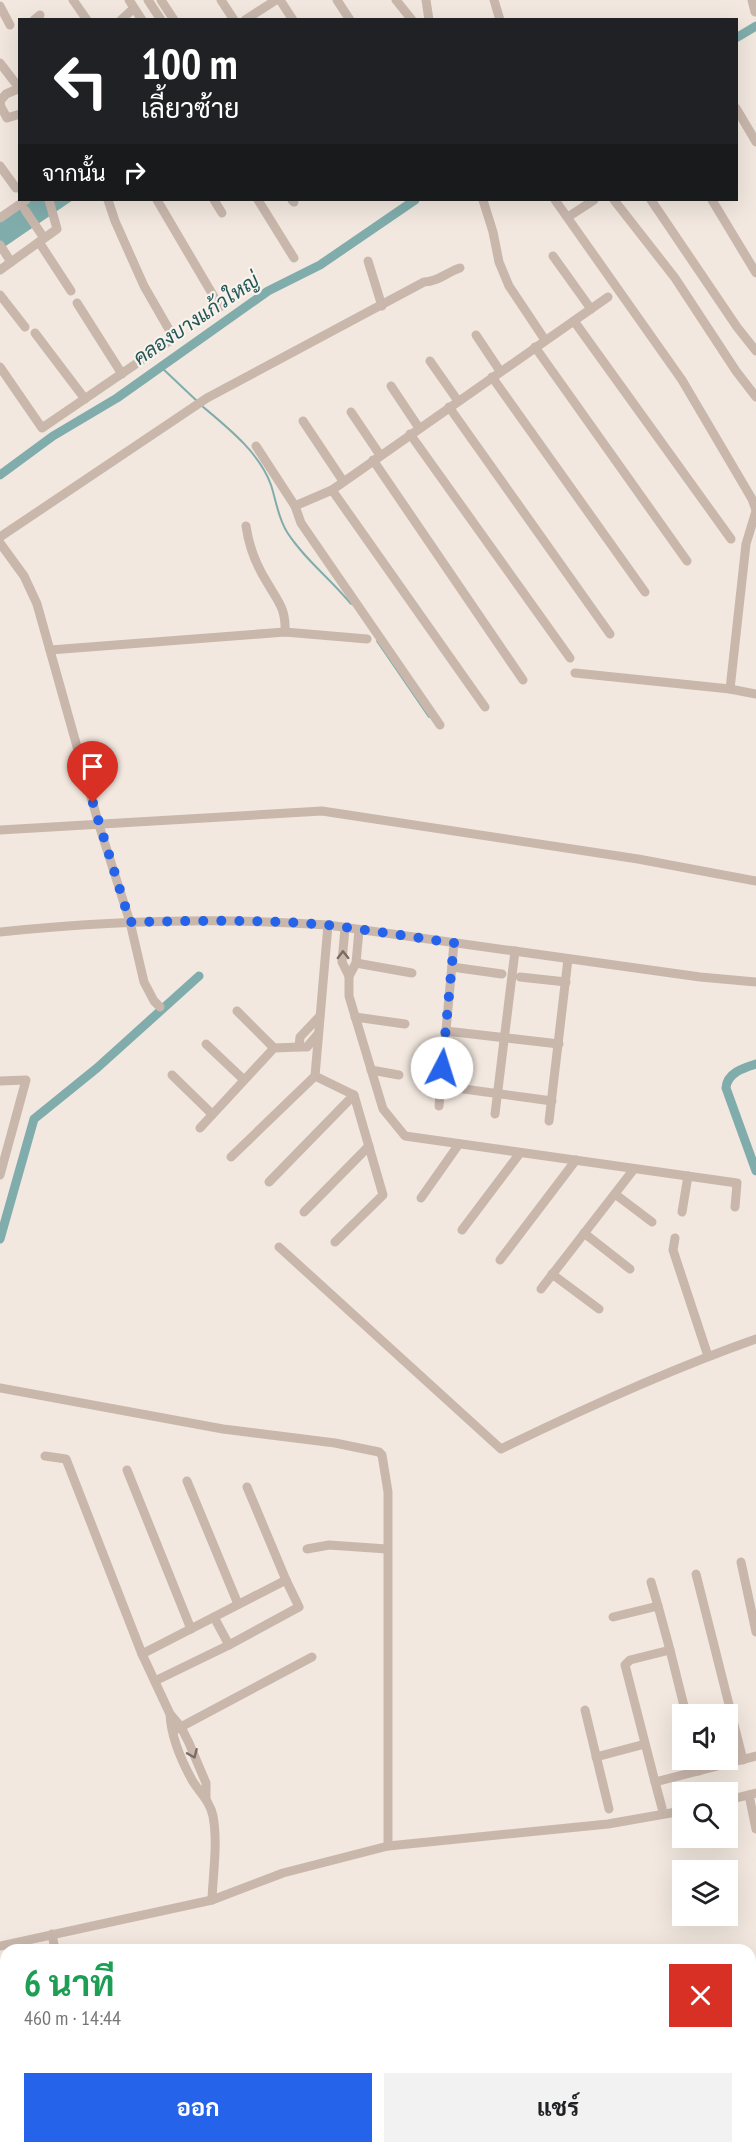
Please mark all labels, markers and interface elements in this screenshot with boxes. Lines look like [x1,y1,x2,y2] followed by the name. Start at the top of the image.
[141,36,238,91] text: 100 m
[42,42,120,120] icon: left
[141,91,239,125] text: เลี้ยวซ้าย
[118,156,151,189] icon: right
[42,159,106,187] text: จากนั้น
[128,267,265,371] water label: คลองบางแก้วใหญ่
[67,741,118,803] pin
[76,750,109,783] icon: arrive
[337,951,349,960] one-way arrow
[410,1036,474,1100] position arrow
[672,1704,738,1926] map controls
[672,1704,738,1770] button: sound
[186,1748,198,1759] one-way arrow
[672,1782,738,1848] button: search
[672,1860,738,1926] button: layers
[24,1959,115,2006] text: 6 นาที
[669,1964,732,2027] button: close
[24,2005,121,2031] text: 460 m · 14:44
[24,2073,372,2142] button: ออก
[384,2073,732,2142] button: แชร์

